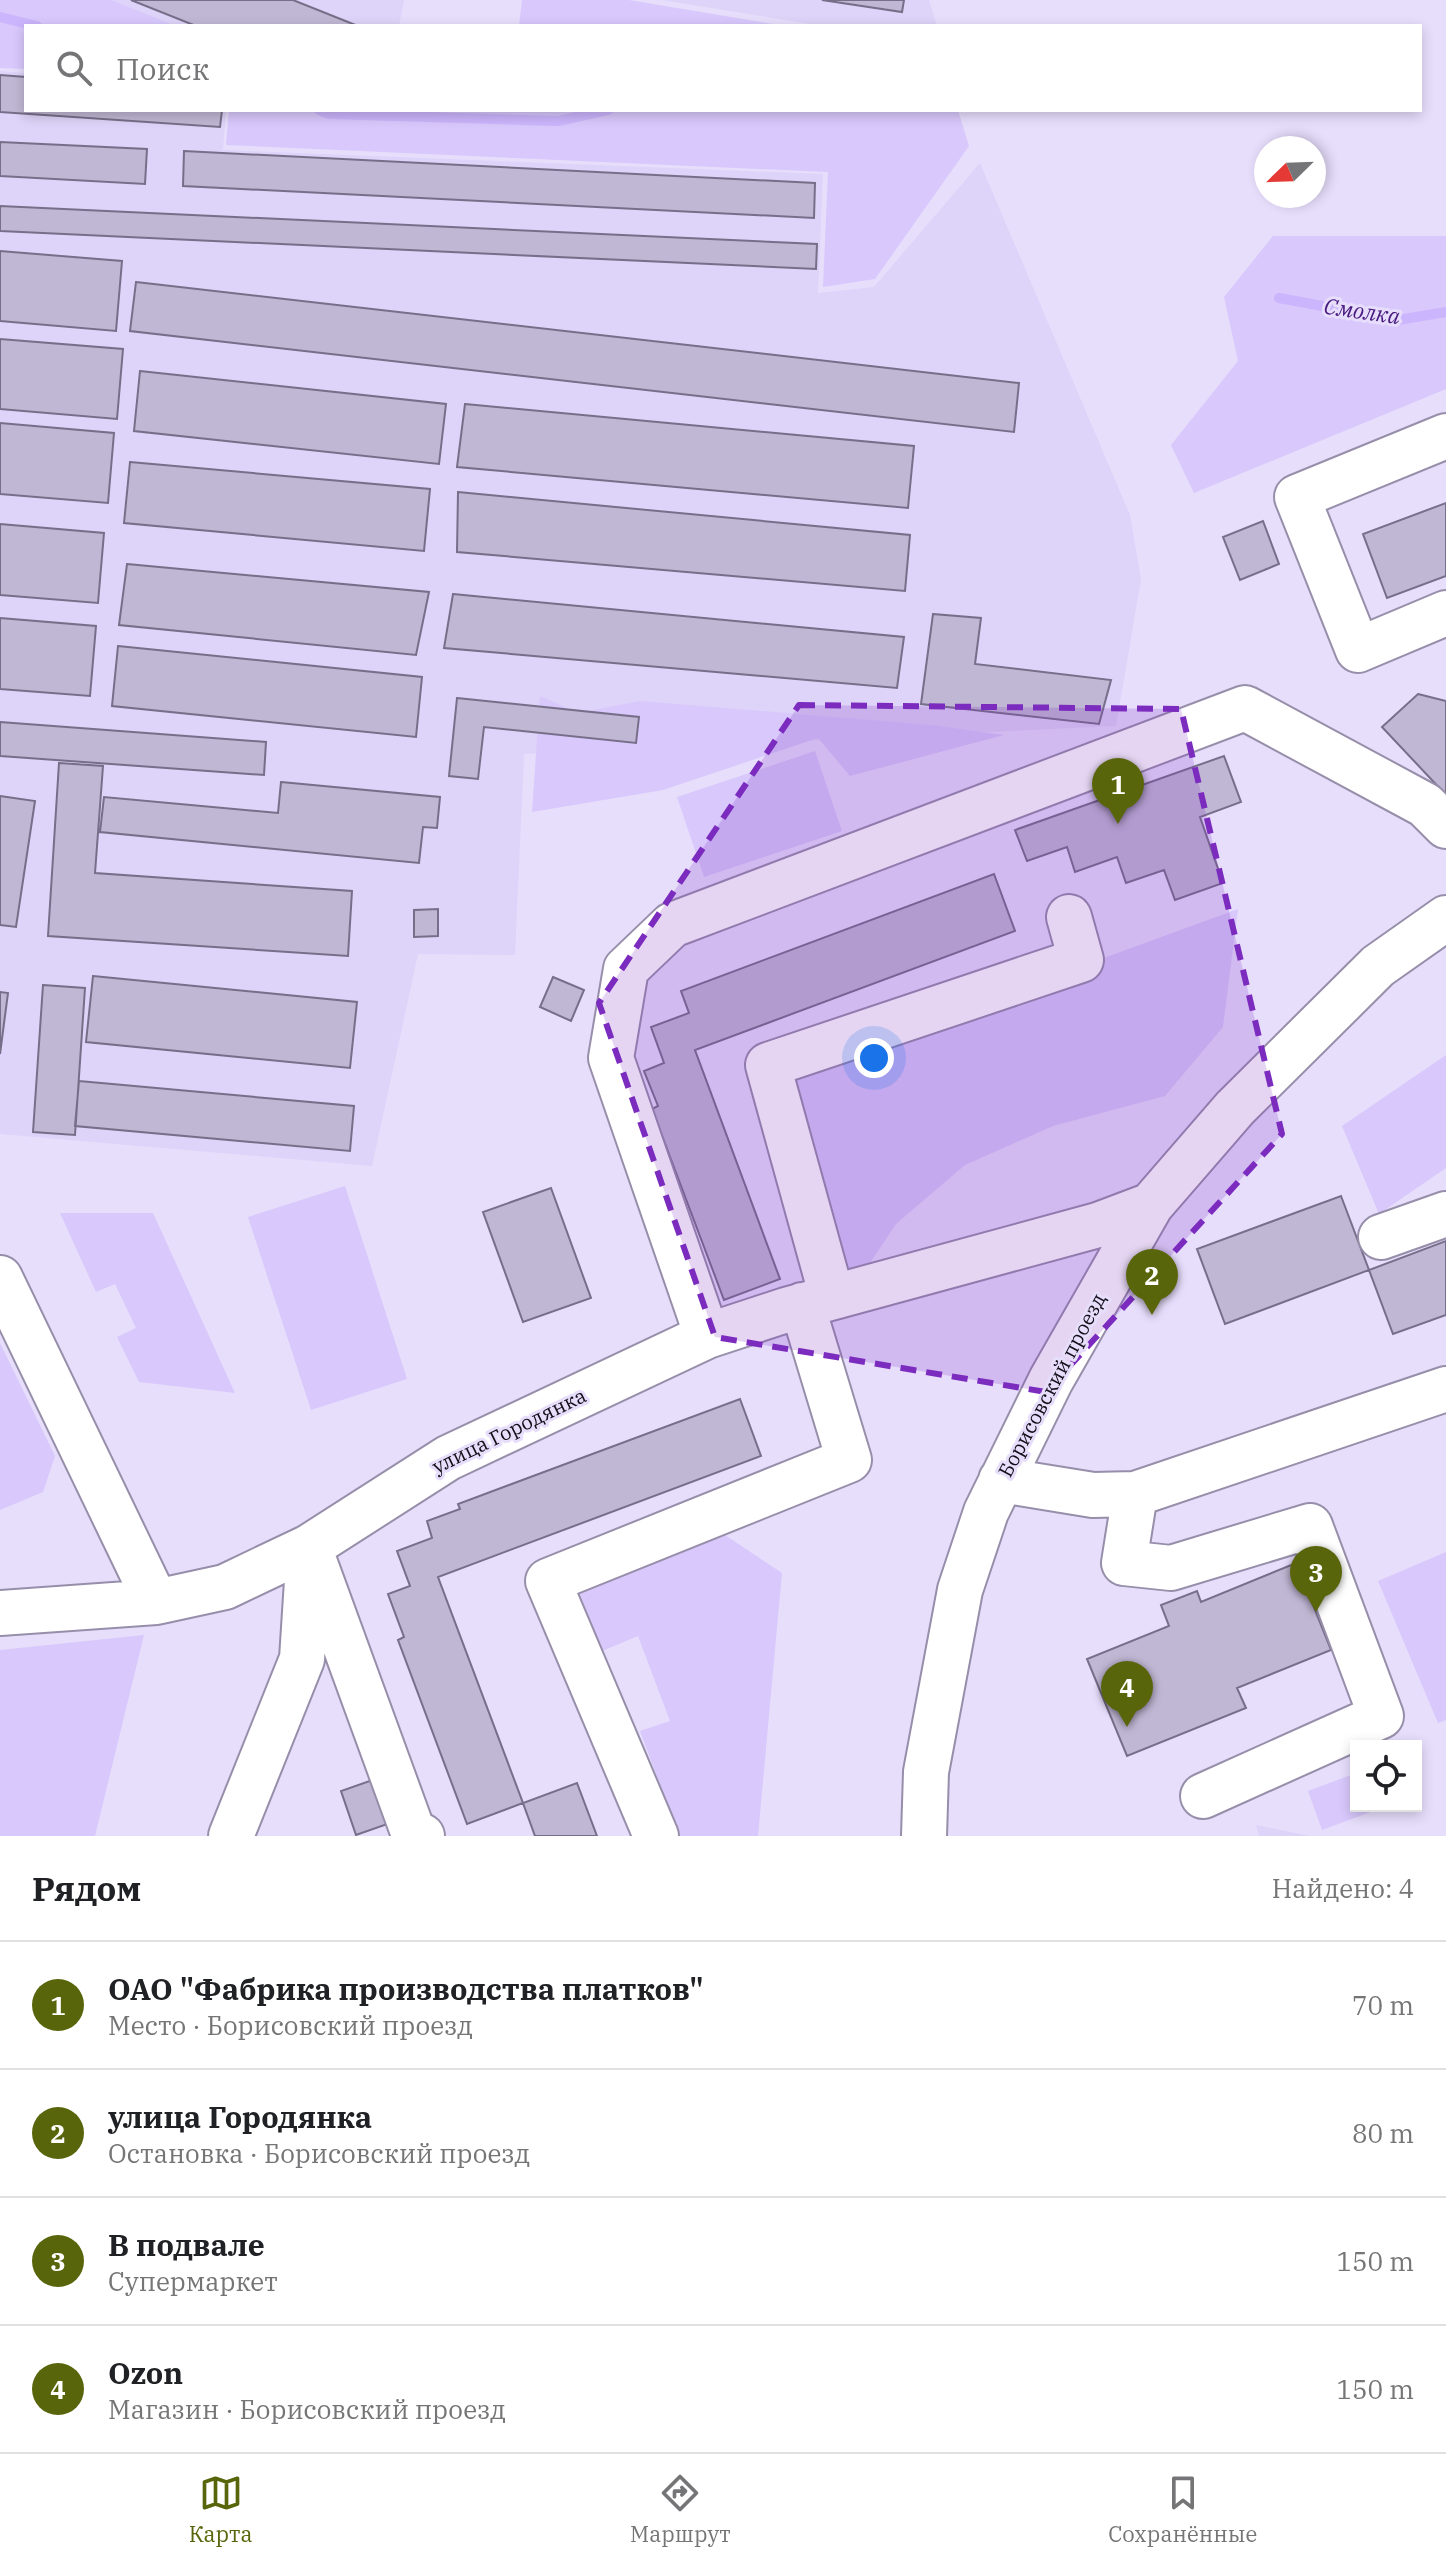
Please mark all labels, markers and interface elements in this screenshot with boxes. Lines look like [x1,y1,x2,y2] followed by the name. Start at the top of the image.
[24,24,1422,112] search box
[52,46,96,90] icon: search
[116,49,209,88] text: Поиск
[1254,136,1326,208] north arrow
[1322,291,1402,330] water label: Смолка
[1092,758,1144,824] pin: 1
[854,1038,894,1078] your location
[1126,1249,1178,1315] pin: 2
[992,1288,1112,1482] street label: Борисовский проезд
[427,1381,590,1480] street label: улица Городянка
[1290,1546,1342,1612] pin: 3
[1101,1661,1153,1727] pin: 4
[1350,1740,1422,1812] map controls
[1350,1740,1422,1812] button: locate
[32,1866,141,1910] text: Рядом
[1272,1871,1414,1905] text: Найдено: 4
[108,1969,704,2008] text: ОАО "Фабрика производства платков"
[50,1988,66,2022] text: 1
[1352,1988,1414,2022] text: 70 m
[108,2008,473,2042] text: Место · Борисовский проезд
[108,2097,372,2136] text: улица Городянка
[50,2116,66,2150] text: 2
[1352,2116,1414,2150] text: 80 m
[108,2136,530,2170] text: Остановка · Борисовский проезд
[108,2225,265,2264] text: В подвале
[50,2244,66,2278] text: 3
[1336,2244,1414,2278] text: 150 m
[108,2264,278,2298] text: Супермаркет
[108,2353,183,2392] text: Ozon
[50,2372,66,2406] text: 4
[1336,2372,1414,2406] text: 150 m
[108,2392,506,2426] text: Магазин · Борисовский проезд
[189,2471,253,2548] tab: Карта
[630,2471,731,2548] tab: Маршрут
[1108,2471,1257,2548] tab: Сохранённые

